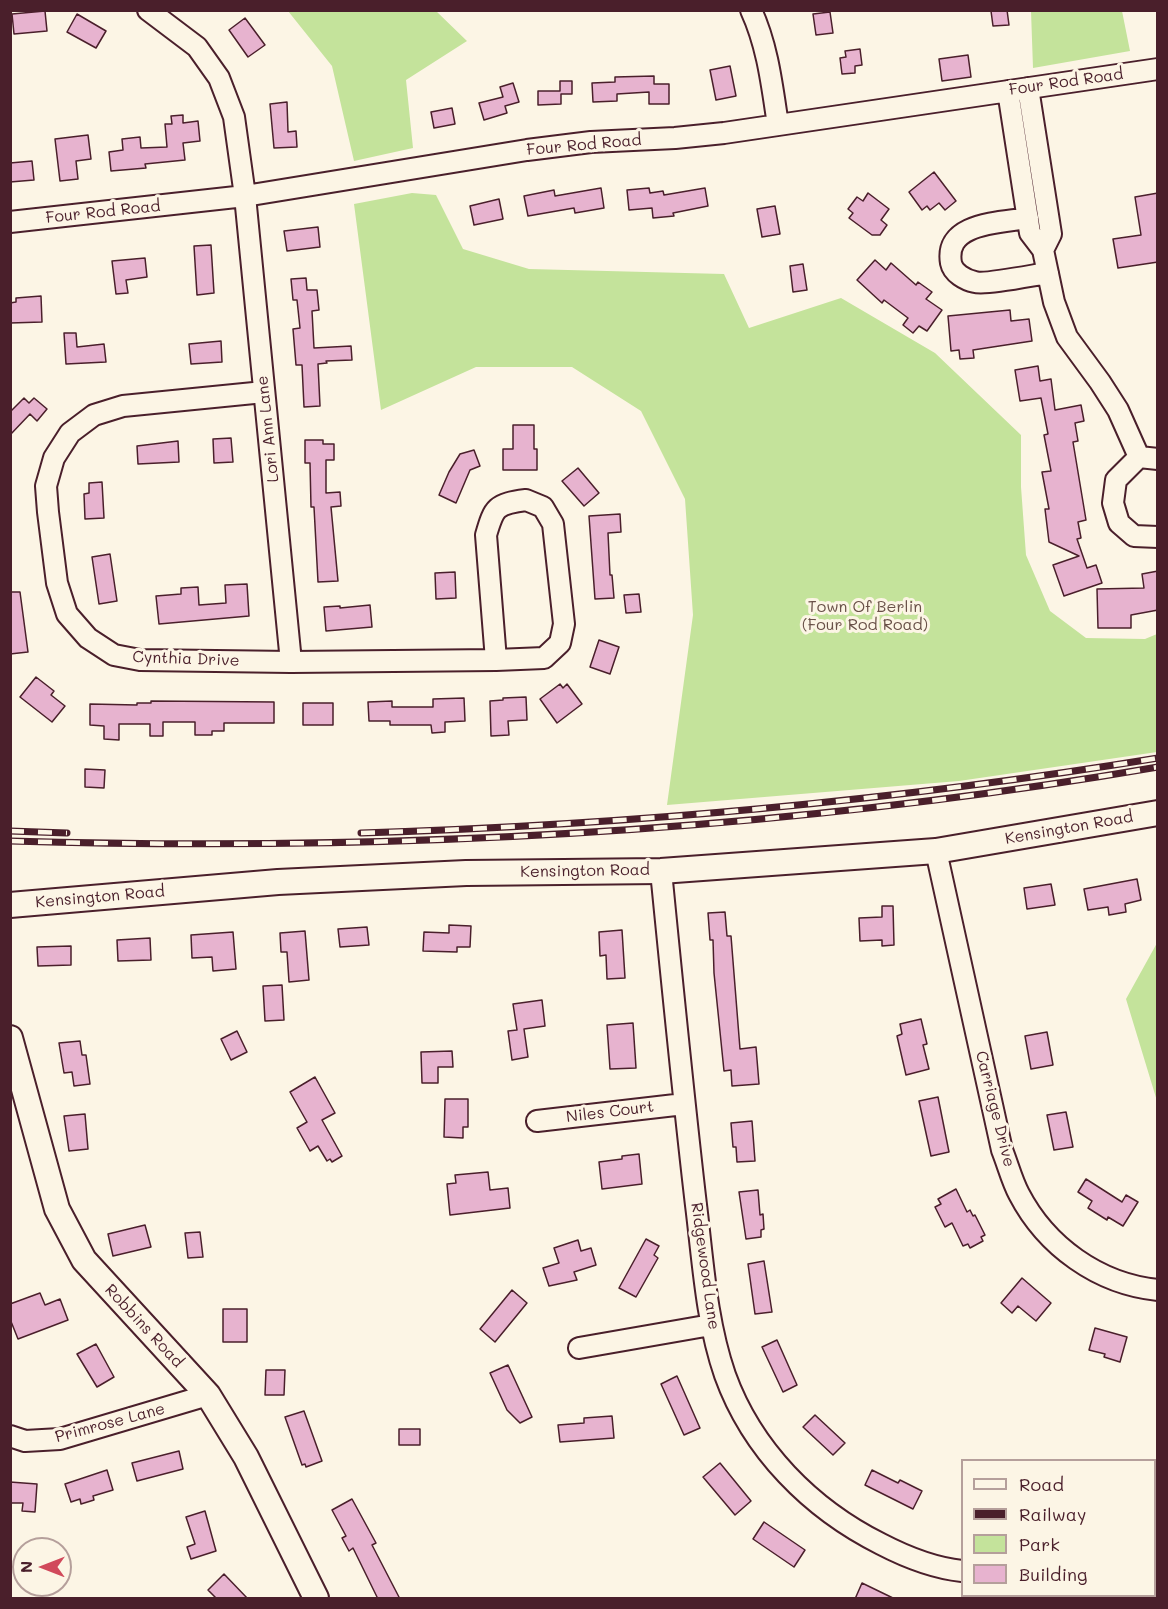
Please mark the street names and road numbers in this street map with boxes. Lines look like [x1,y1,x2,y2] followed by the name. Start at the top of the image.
[1008,64,1124,100] street label: Four Rod Road
[526,130,642,160] street label: Four Rod Road
[45,196,161,228] street label: Four Rod Road
[253,375,283,483] street label: Lori Ann Lane
[132,648,240,670] street label: Cynthia Drive
[1003,807,1135,849] street label: Kensington Road
[520,860,650,882] street label: Kensington Road
[35,882,165,912] street label: Kensington Road
[971,1049,1019,1169] street label: Carriage Drive
[565,1097,655,1127] street label: Niles Court
[687,1201,723,1331] street label: Ridgewood Lane
[101,1280,187,1372] street label: Robbins Road
[53,1399,167,1447] street label: Primrose Lane

